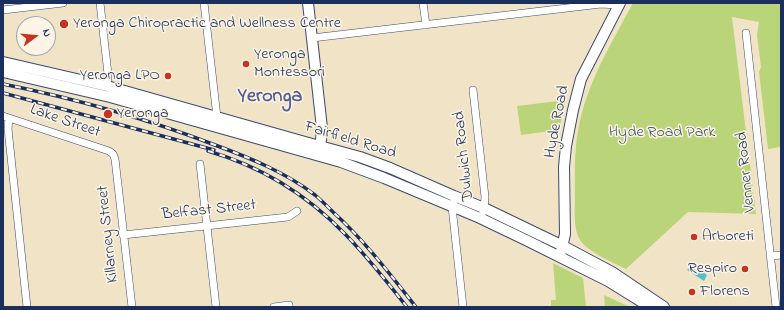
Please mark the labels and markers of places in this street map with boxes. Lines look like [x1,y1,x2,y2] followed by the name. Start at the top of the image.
[73,14,341,34] place label: Yeronga Chiropractic and Wellness Centre
[58,18,70,30] marker: Yeronga Chiropractic and Wellness Centre
[254,45,325,83] place label: Yeronga Montessori
[241,59,251,69] marker: Yeronga Montessori
[80,66,160,86] place label: Yeronga LPO
[163,71,173,81] marker: Yeronga LPO
[117,104,169,124] place label: Yeronga
[102,108,114,120] marker: Yeronga
[702,227,754,247] place label: Arboreti
[689,232,699,242] marker: Arboreti
[688,259,737,279] place label: Respiro
[740,264,750,274] marker: Respiro
[700,282,750,302] place label: Florens
[687,287,697,297] marker: Florens

